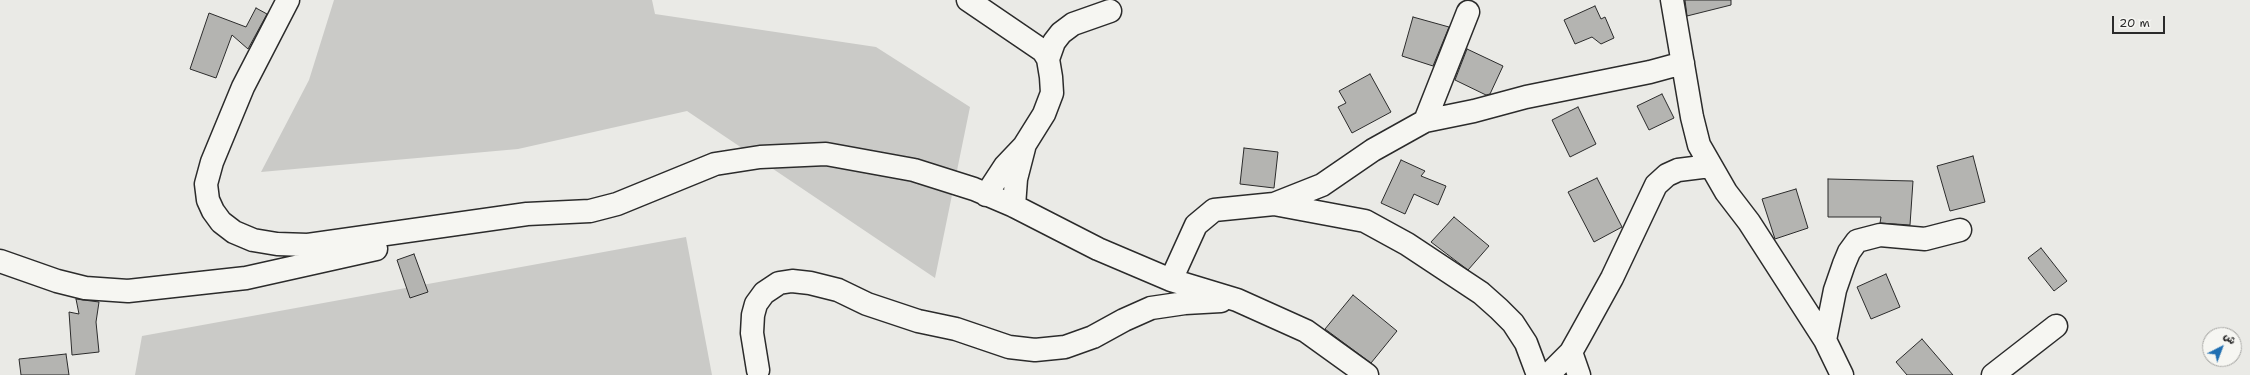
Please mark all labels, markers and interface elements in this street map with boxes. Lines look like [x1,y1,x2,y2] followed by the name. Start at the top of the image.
[2114,8,2167,34] scale bar
[2119,15,2150,31] text: 20 m
[2202,327,2242,367] north arrow
[2220,329,2239,348] text: ش

